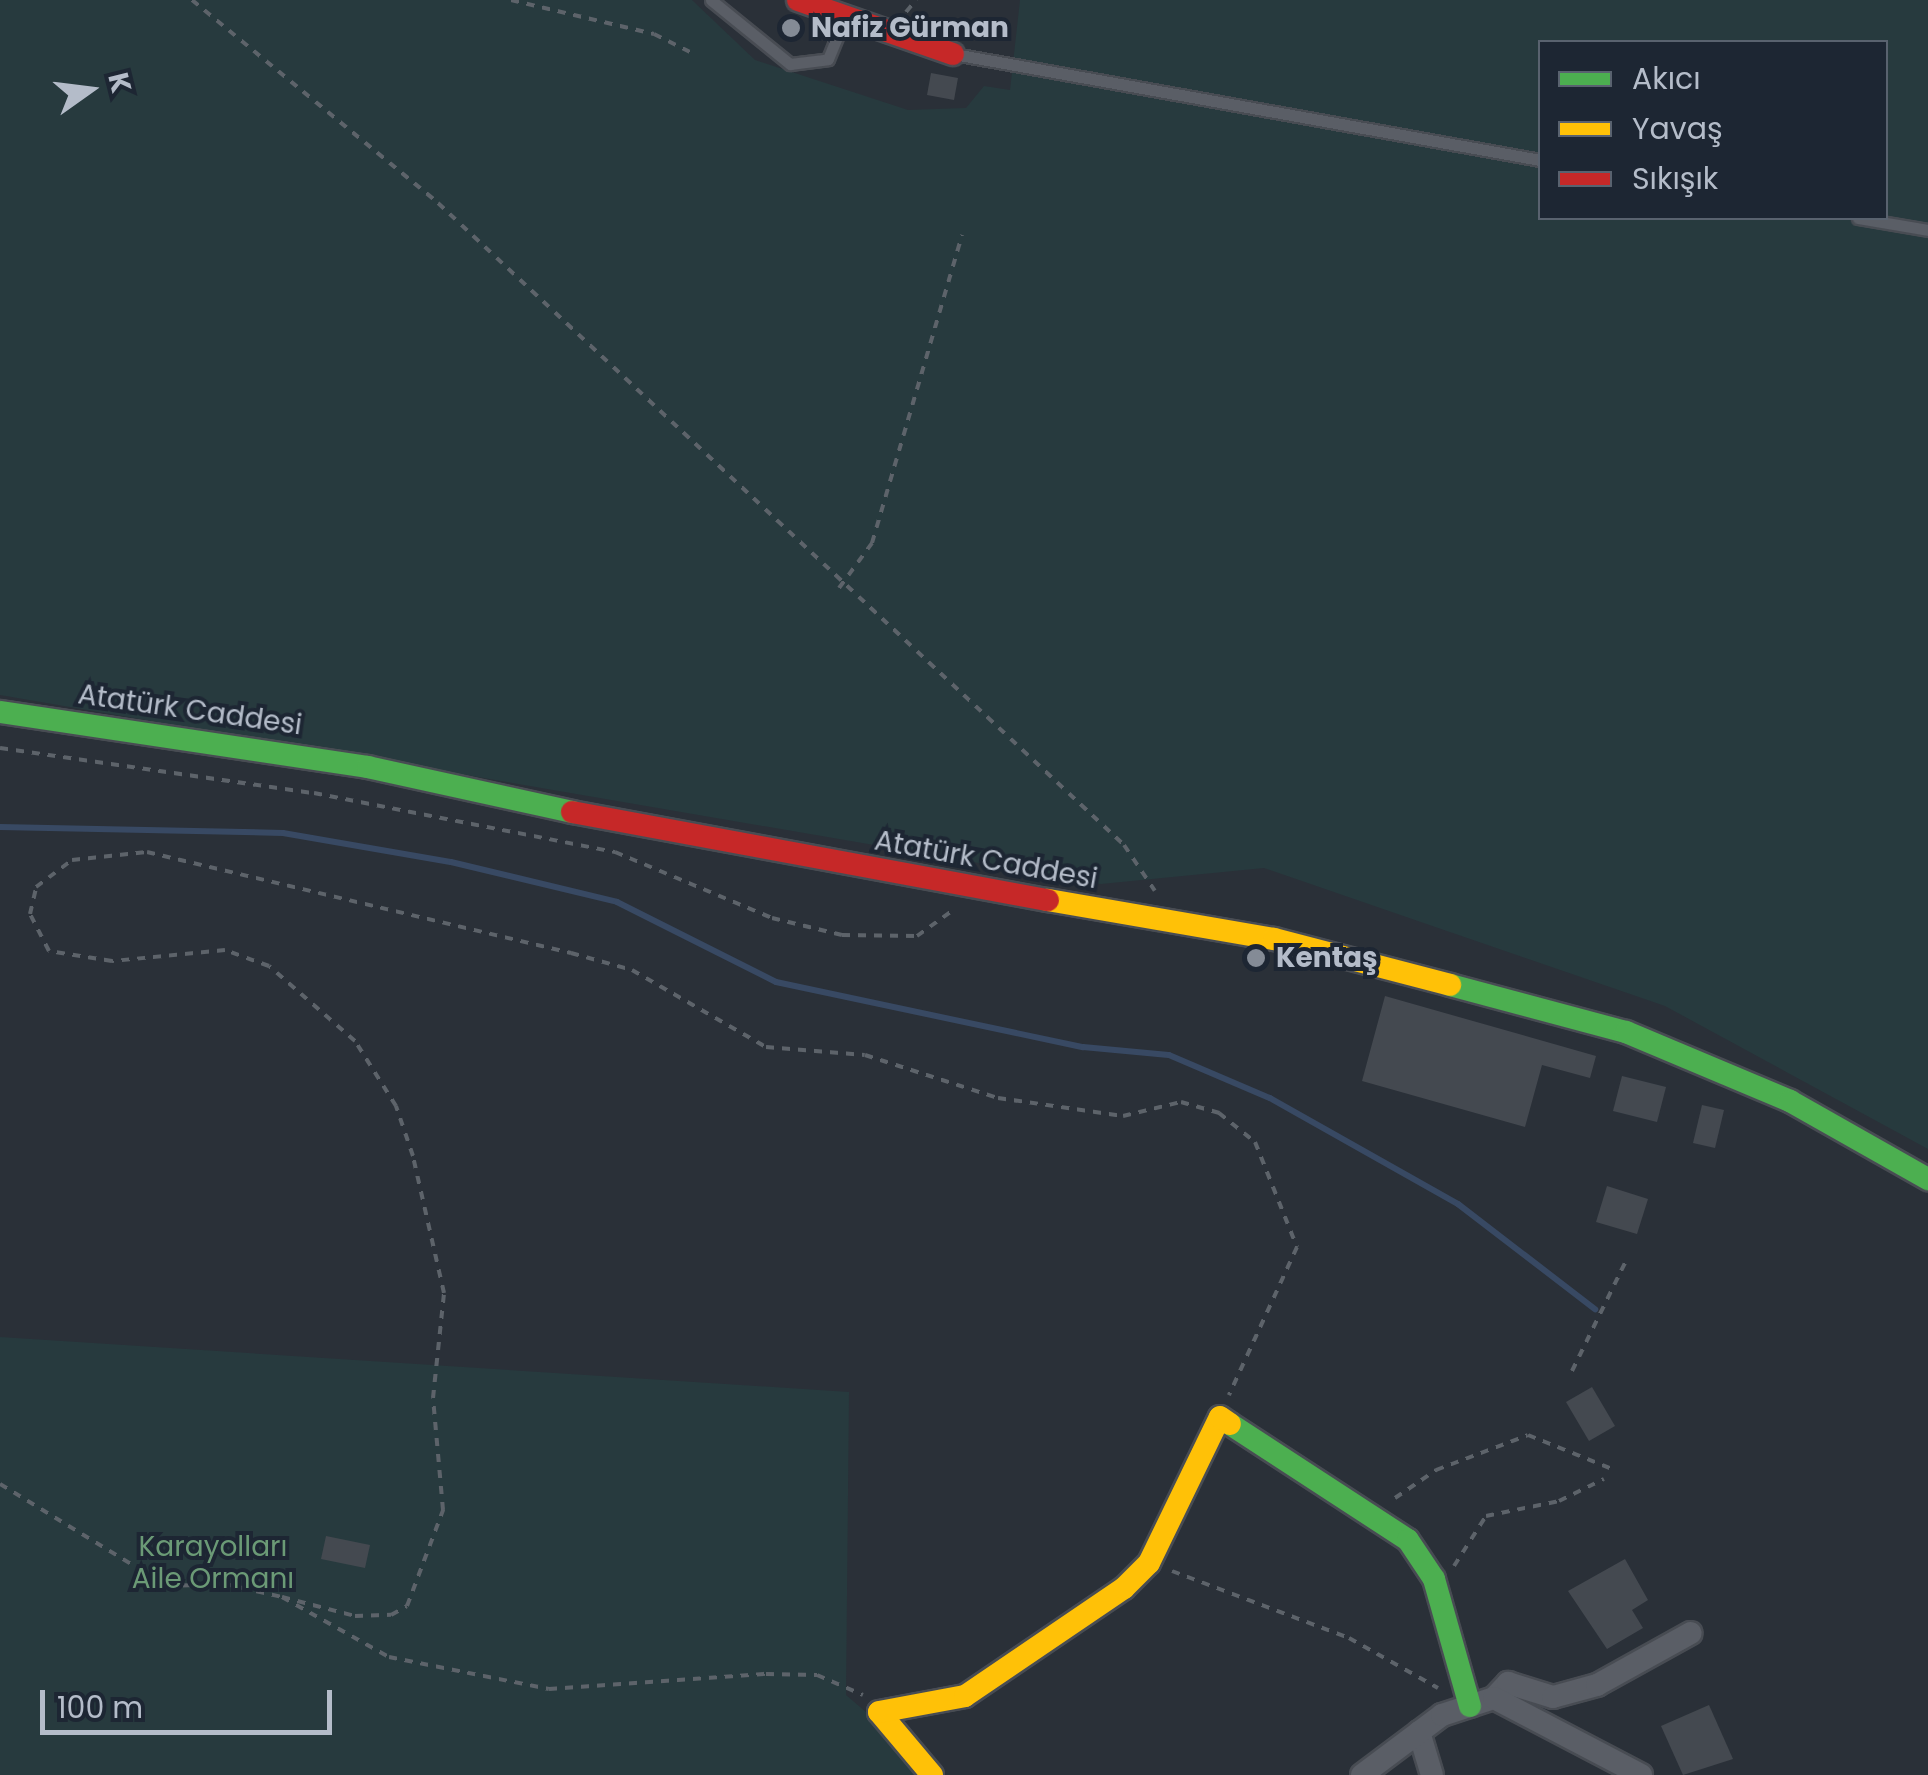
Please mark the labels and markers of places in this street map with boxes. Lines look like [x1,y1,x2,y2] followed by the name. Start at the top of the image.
[811,11,1009,45] place label: Nafiz Gürman
[780,17,802,39] marker: Nafiz Gürman
[1276,941,1378,975] place label: Kentaş
[1245,947,1267,969] marker: Kentaş

